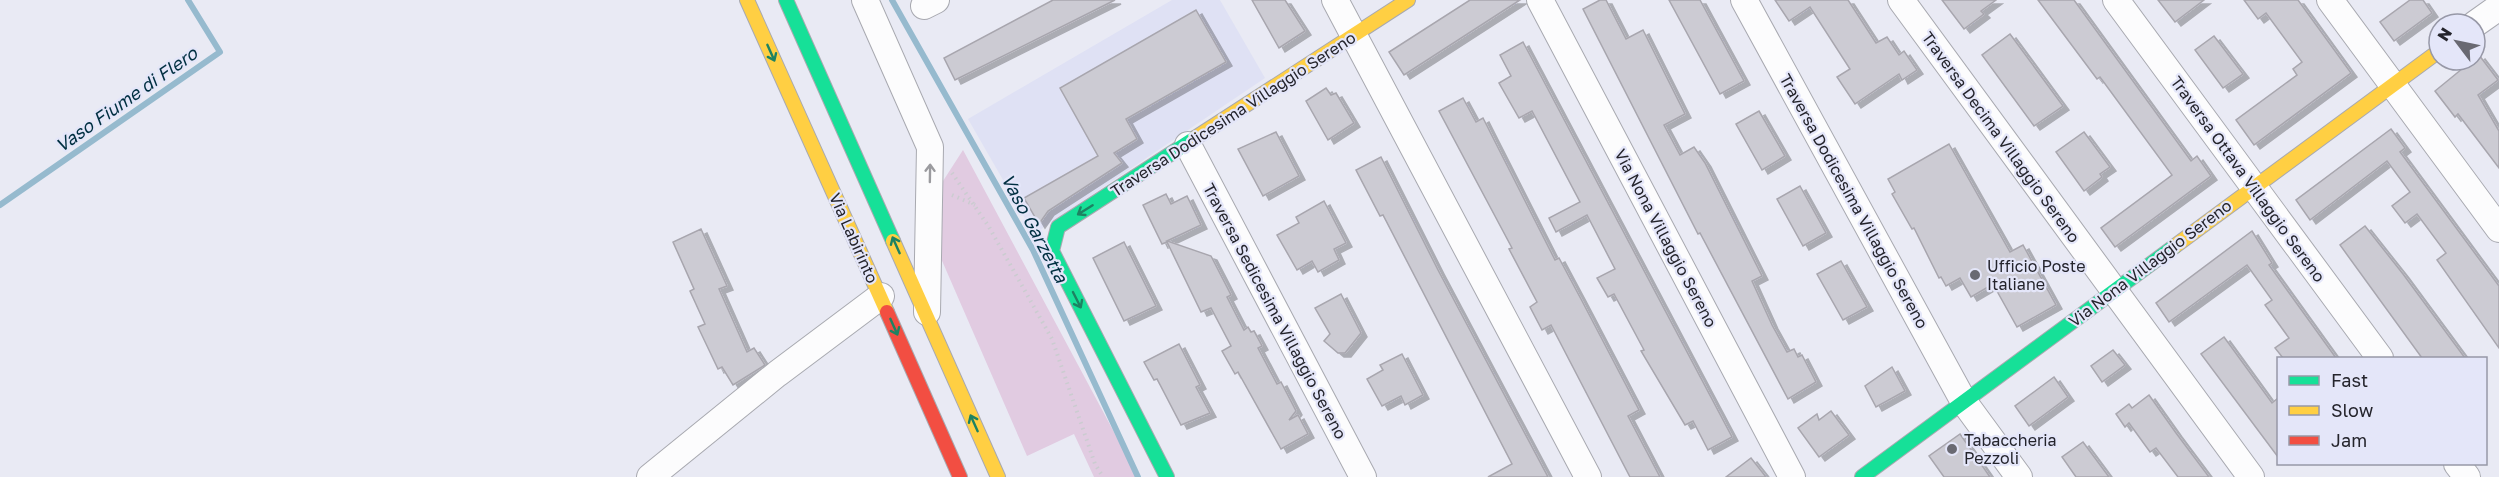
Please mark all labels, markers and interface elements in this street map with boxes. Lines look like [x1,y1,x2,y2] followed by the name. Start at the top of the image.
[2427,12,2487,72] north arrow
[2433,24,2456,45] text: N
[1107,27,1359,201] street label: Traversa Dodicesima Villaggio Sereno
[1918,28,2084,246] street label: Traversa Decima Villaggio Sereno
[51,41,202,156] water label: Vaso Fiume di Flero
[766,44,778,62] one-way arrow
[1775,70,1933,332] street label: Traversa Dodicesima Villaggio Sereno
[2166,72,2330,286] street label: Traversa Ottava Villaggio Sereno
[1610,146,1722,330] street label: Via Nona Villaggio Sereno
[924,163,936,183] one-way arrow
[997,170,1073,287] water label: Vaso Garzetta
[1199,180,1351,442] street label: Traversa Sedicesima Villaggio Sereno
[825,190,883,286] street label: Via Labirinto
[2065,195,2235,331] street label: Via Nona Villaggio Sereno
[1077,203,1094,216] one-way arrow
[890,236,901,254] one-way arrow
[1987,256,2086,294] place label: Ufficio Poste Italiane
[1968,268,1982,282] marker: Ufficio Poste Italiane
[1071,291,1083,308] one-way arrow
[889,318,900,336] one-way arrow
[2277,357,2487,465] legend
[2331,369,2368,391] text: Fast
[2331,399,2374,421] text: Slow
[968,415,980,433] one-way arrow
[2331,429,2367,451] text: Jam
[1964,430,2057,468] place label: Tabaccheria Pezzoli
[1945,442,1959,456] marker: Tabaccheria Pezzoli

